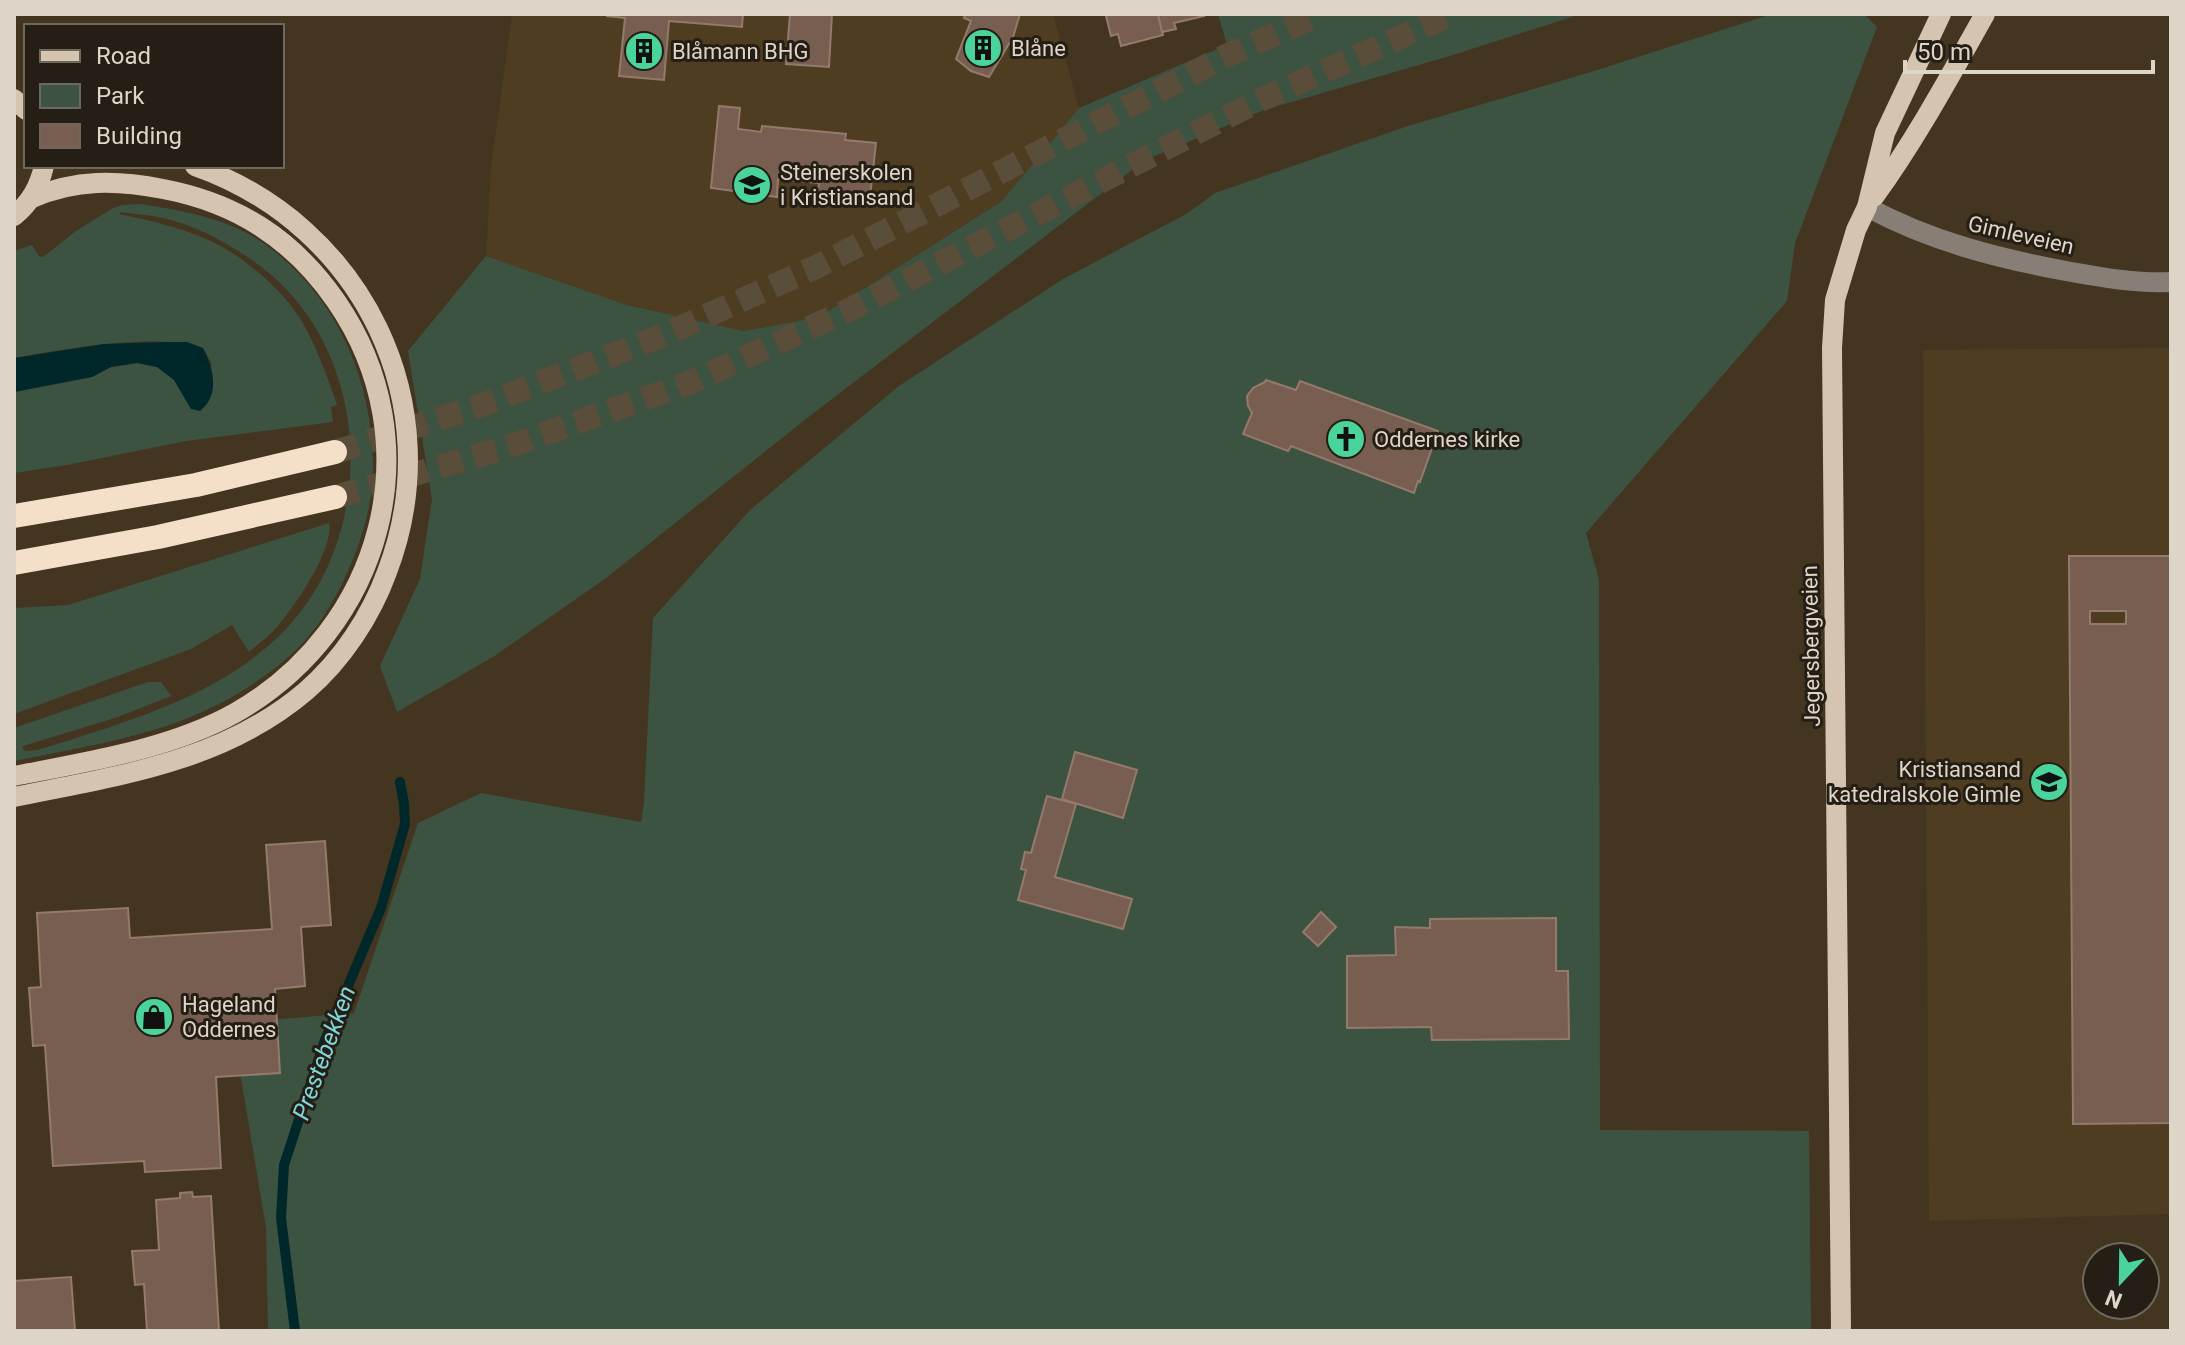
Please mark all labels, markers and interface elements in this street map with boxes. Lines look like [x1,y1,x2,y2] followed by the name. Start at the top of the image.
[24,24,284,168] legend
[1905,24,2153,74] scale bar
[962,27,1004,69] building icon: Blåne
[623,30,665,72] building icon: Blåmann BHG
[1011,36,1066,61] place label: Blåne
[1917,38,1971,66] text: 50 m
[672,39,808,64] place label: Blåmann BHG
[96,42,151,70] text: Road
[96,82,145,110] text: Park
[96,122,182,150] text: Building
[780,160,913,210] place label: Steinerskolen i Kristiansand
[731,164,773,206] school or university icon: Steinerskolen i Kristiansand
[1966,211,2076,259] street label: Gimleveien
[1325,418,1367,460] church icon: Oddernes kirke
[1374,427,1520,452] place label: Oddernes kirke
[1797,565,1825,727] street label: Jegersbergveien
[1828,757,2021,807] place label: Kristiansand katedralskole Gimle
[2028,761,2070,803] school or university icon: Kristiansand katedralskole Gimle
[287,982,361,1124] water label: Prestebekken
[182,992,276,1042] place label: Hageland Oddernes
[133,996,175,1038] shop icon: Hageland Oddernes
[2081,1241,2161,1321] north arrow
[2102,1285,2126,1314] text: N

